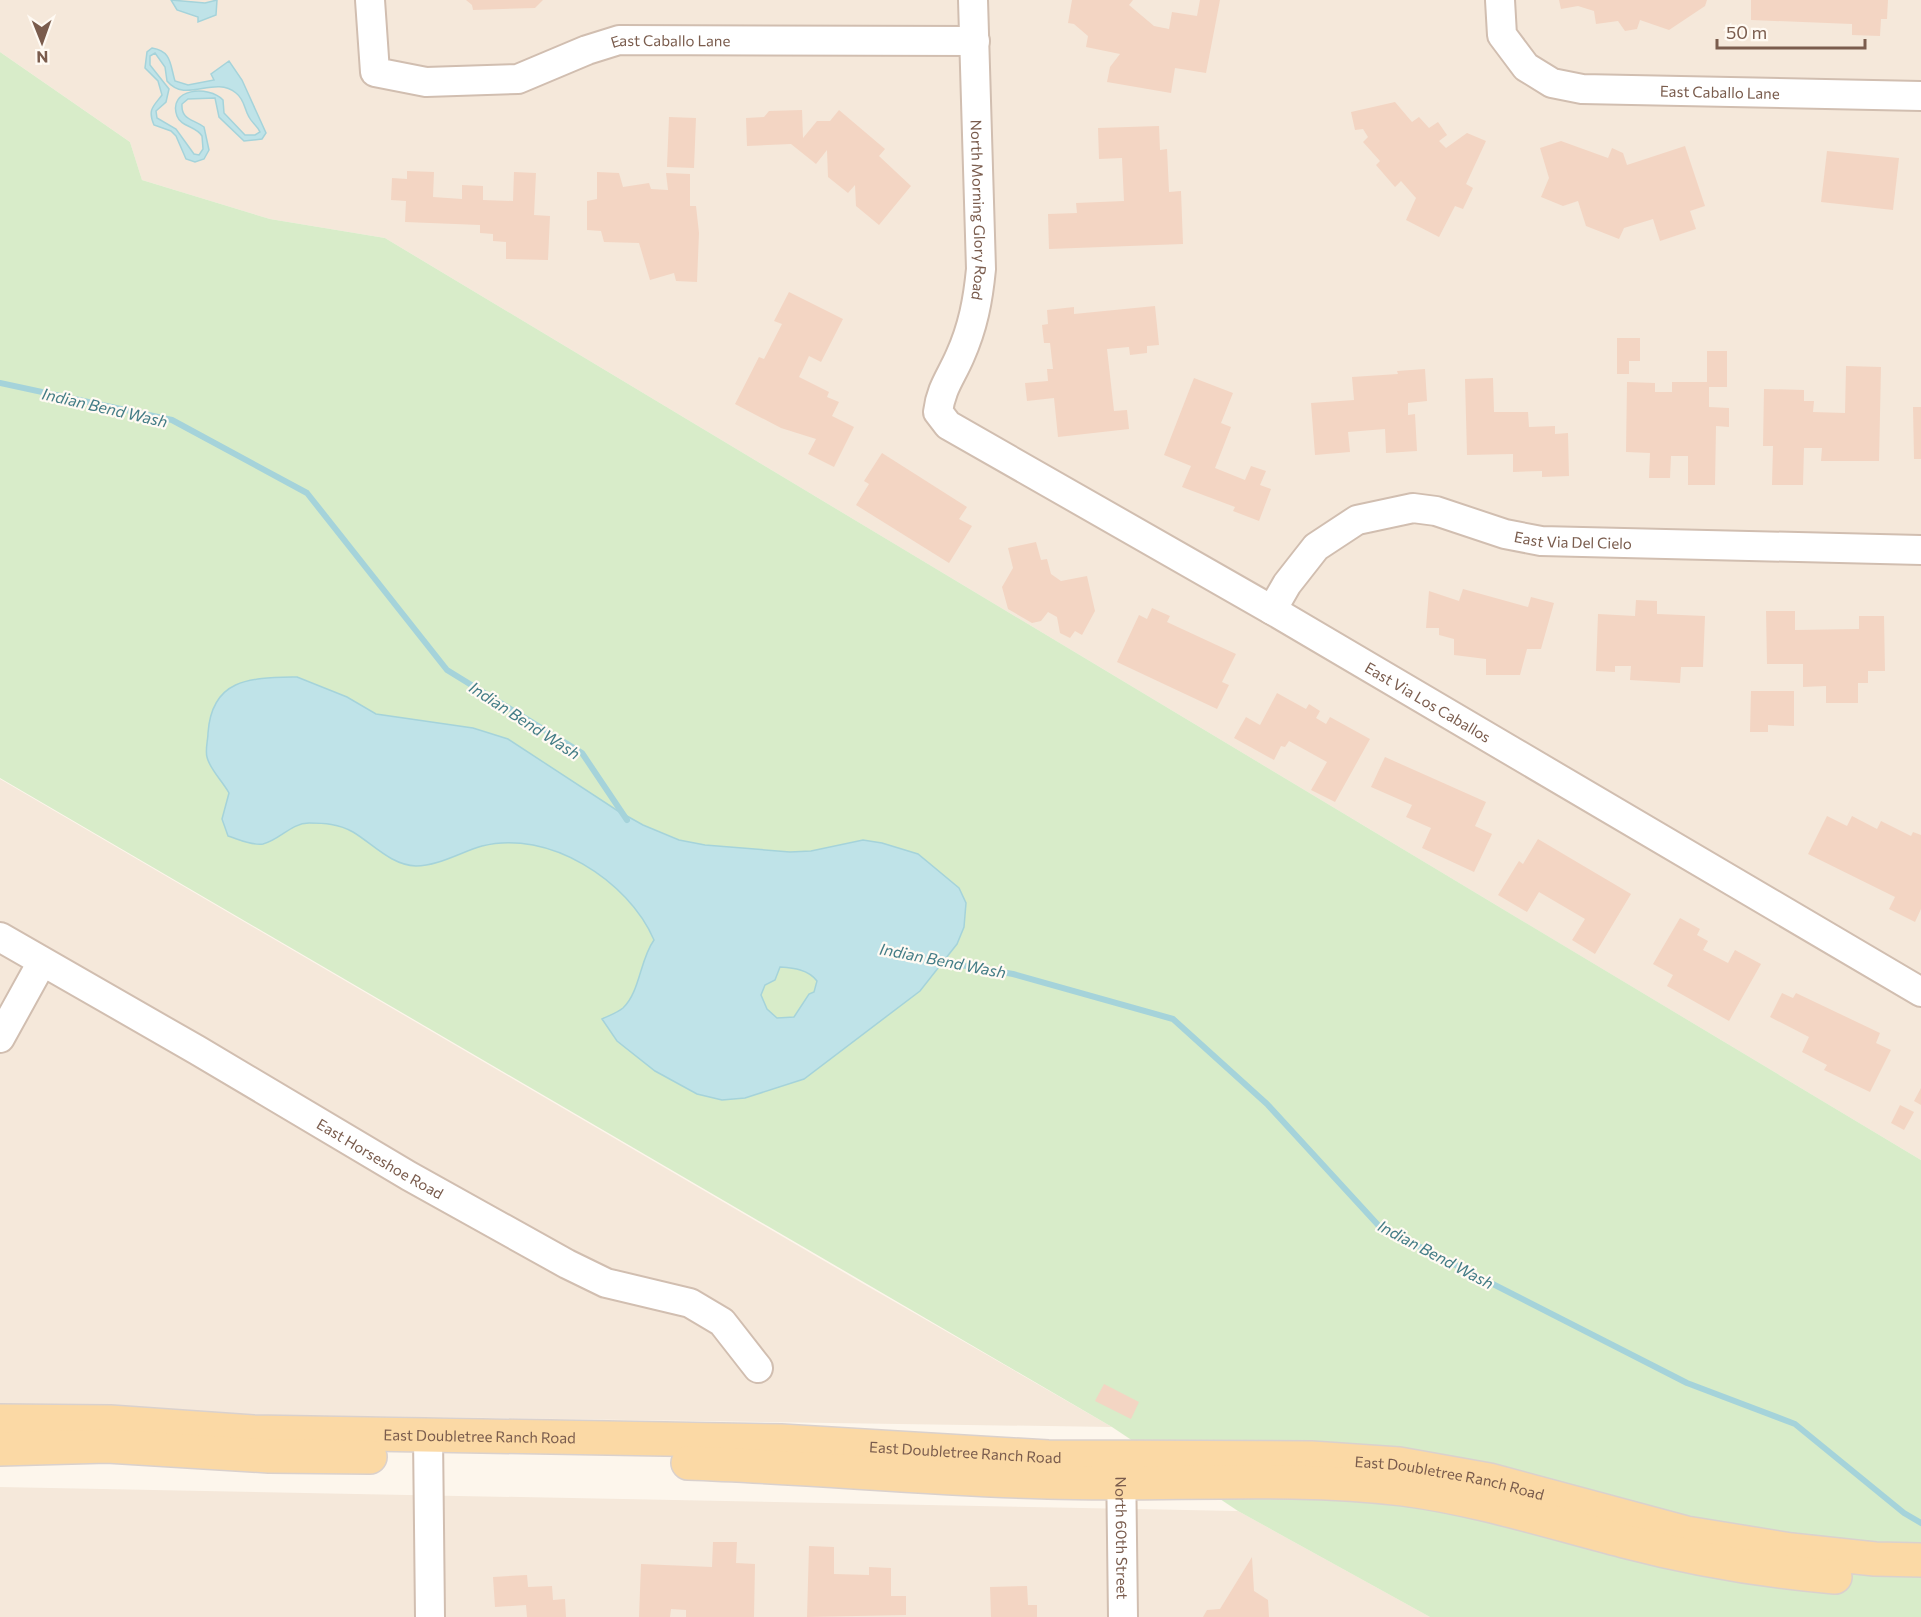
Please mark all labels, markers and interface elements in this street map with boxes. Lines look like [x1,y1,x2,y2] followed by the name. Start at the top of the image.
[12,12,72,72] north arrow
[1717,12,1866,50] scale bar
[1726,21,1767,43] text: 50 m
[608,31,730,51] street label: East Caballo Lane
[36,48,48,67] text: N
[1660,82,1780,102] street label: East Caballo Lane
[968,119,990,301] street label: North Morning Glory Road
[40,383,170,431] water label: Indian Bend Wash
[1513,527,1632,552] street label: East Via Del Cielo
[1362,658,1494,746] street label: East Via Los Caballos
[466,677,584,763] water label: Indian Bend Wash
[878,938,1008,982] water label: Indian Bend Wash
[314,1114,447,1202] street label: East Horseshoe Road
[1375,1216,1497,1292] water label: Indian Bend Wash
[383,1425,576,1447] street label: East Doubletree Ranch Road
[869,1437,1061,1466] street label: East Doubletree Ranch Road
[1354,1452,1546,1503] street label: East Doubletree Ranch Road
[1112,1476,1132,1600] street label: North 60th Street

